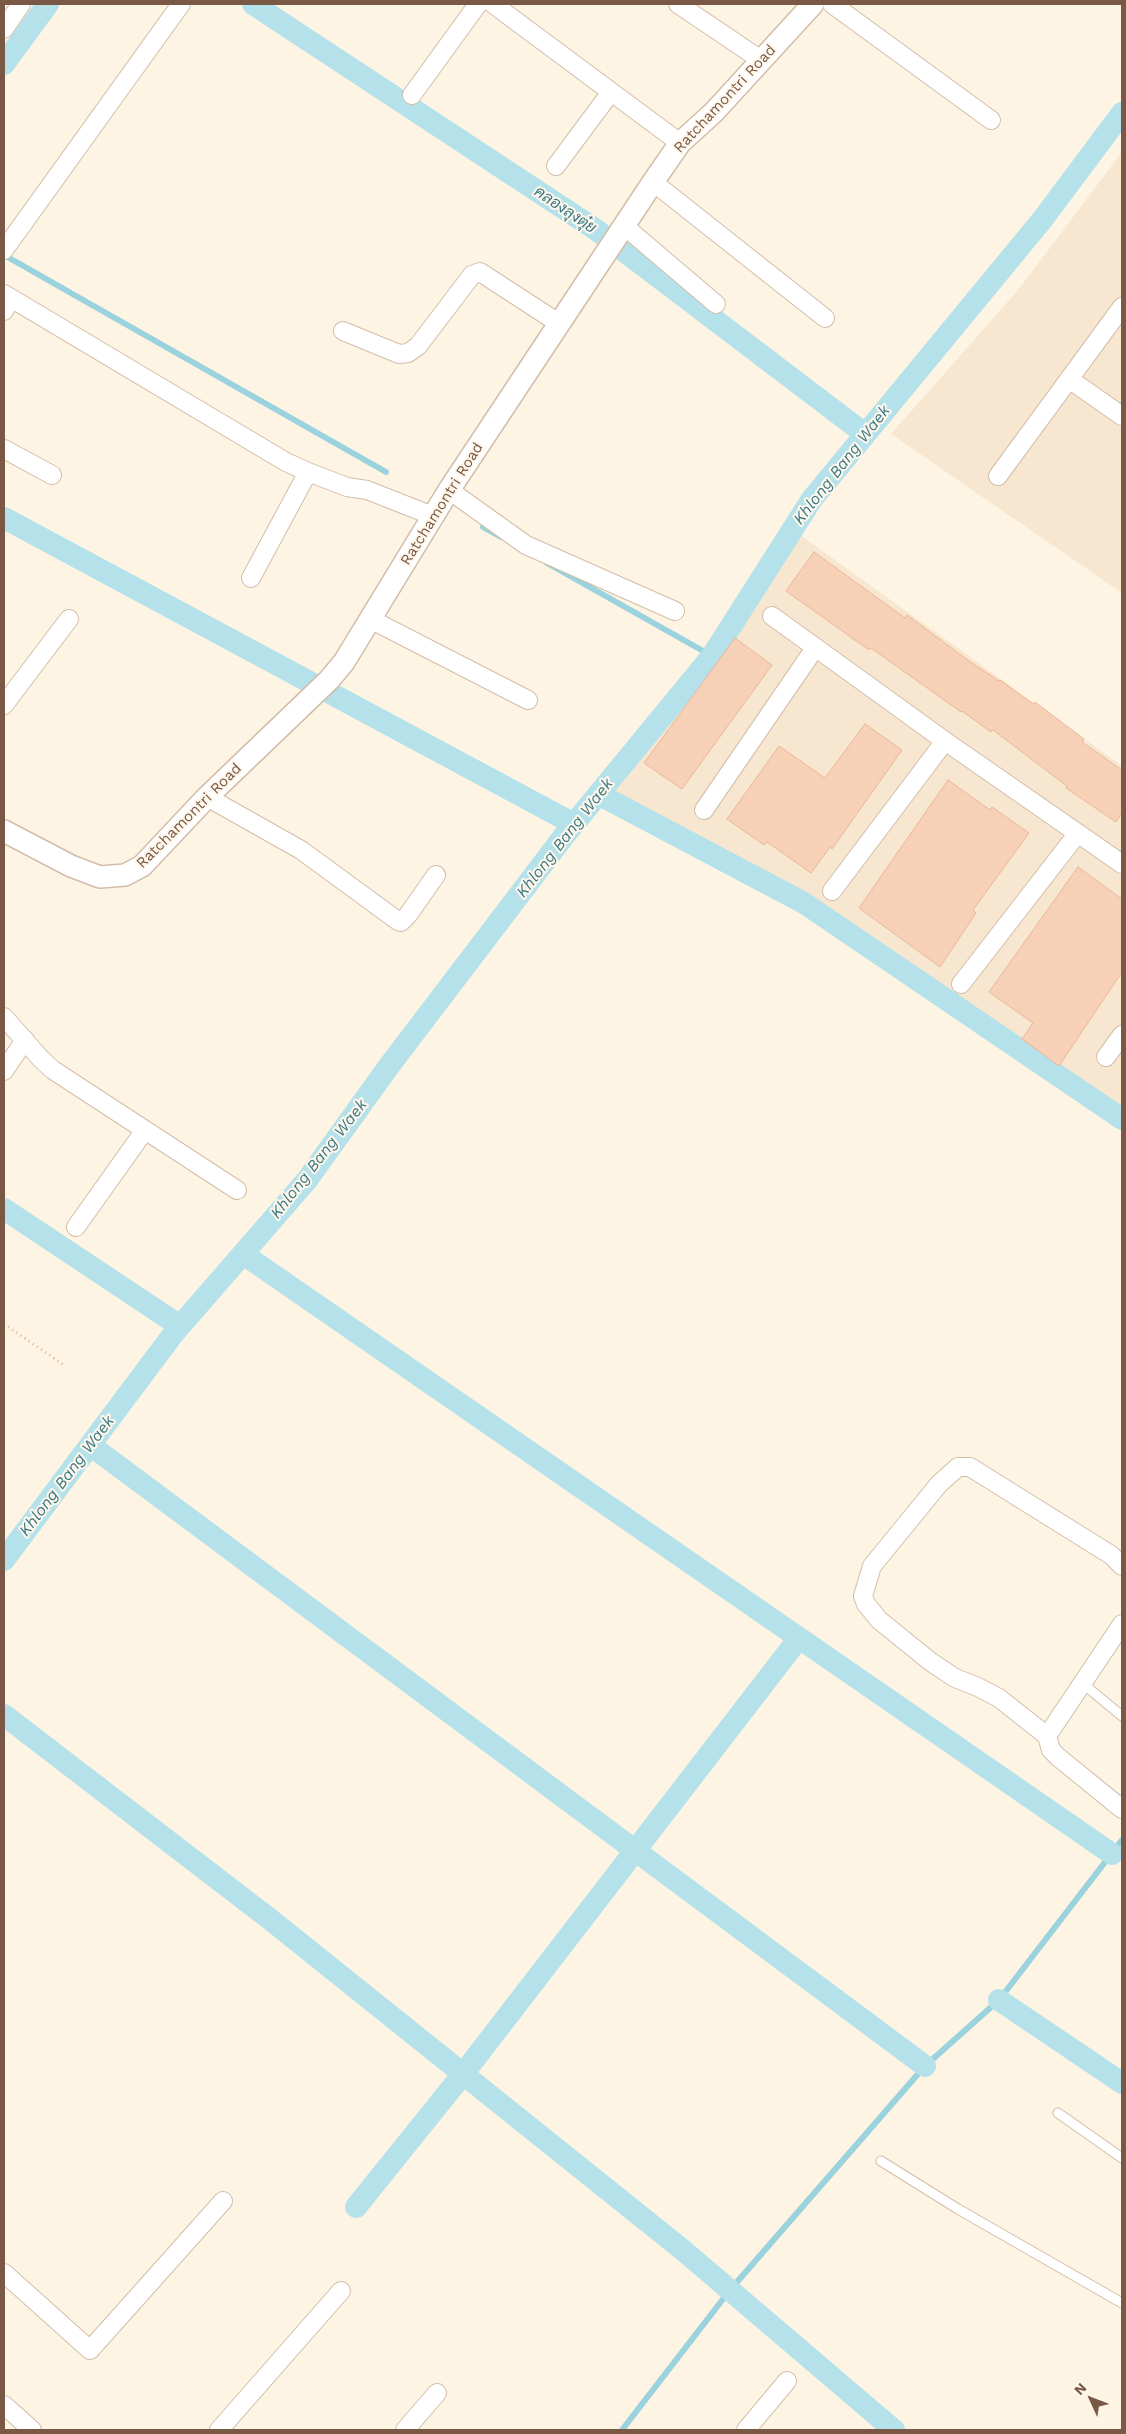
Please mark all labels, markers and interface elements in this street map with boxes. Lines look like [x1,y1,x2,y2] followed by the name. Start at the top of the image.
[670,41,780,157] street label: Ratchamontri Road
[530,182,600,238] water label: คลองลุงตุ๋ย
[789,402,895,528] water label: Khlong Bang Waek
[397,439,487,569] street label: Ratchamontri Road
[133,760,245,872] street label: Ratchamontri Road
[512,775,618,901] water label: Khlong Bang Waek
[266,1096,372,1222] water label: Khlong Bang Waek
[15,1412,119,1540] water label: Khlong Bang Waek
[1066,2374,1116,2424] north arrow
[1071,2380,1089,2398] text: N

